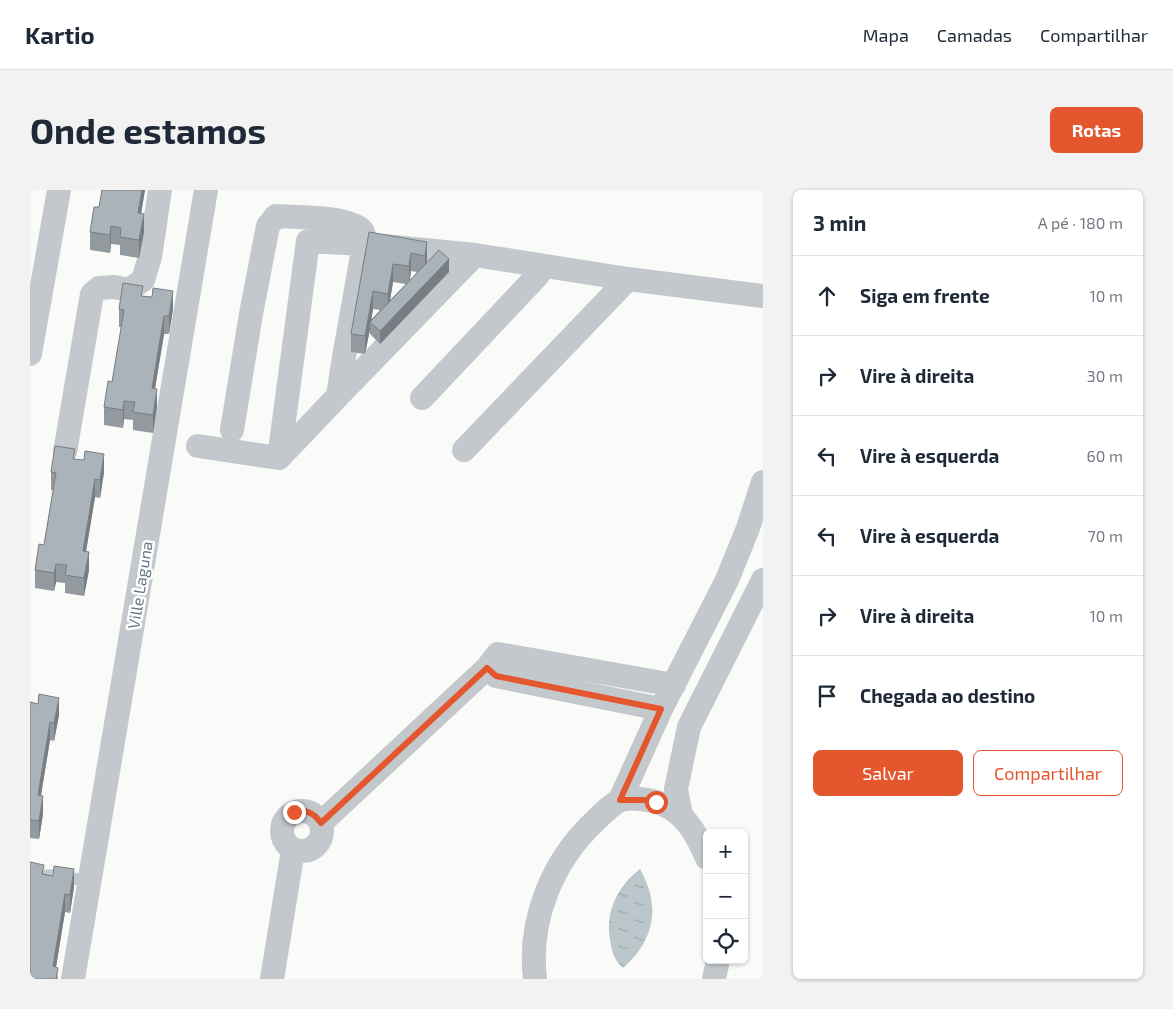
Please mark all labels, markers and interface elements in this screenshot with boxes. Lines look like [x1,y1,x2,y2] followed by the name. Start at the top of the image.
[25,20,95,49] text: Kartio
[863,24,909,46] text: Mapa
[937,24,1012,46] text: Camadas
[1040,24,1148,46] text: Compartilhar
[1050,107,1143,153] button: Rotas
[30,109,266,151] text: Onde estamos
[813,210,866,235] text: 3 min
[1038,213,1123,232] text: A pé · 180 m
[813,282,841,310] icon: ahead
[860,284,990,307] text: Siga em frente
[1089,286,1123,305] text: 10 m
[813,362,841,390] icon: right
[860,364,974,387] text: Vire à direita
[1087,366,1123,385] text: 30 m
[813,442,841,470] icon: left
[860,444,999,467] text: Vire à esquerda
[1087,446,1123,465] text: 60 m
[813,522,841,550] icon: left
[860,524,999,547] text: Vire à esquerda
[1088,526,1123,545] text: 70 m
[123,540,156,630] street label: Ville Laguna
[813,602,841,630] icon: right
[860,604,974,627] text: Vire à direita
[1089,606,1123,625] text: 10 m
[813,682,841,710] icon: arrive
[860,684,1035,707] text: Chegada ao destino
[813,750,963,796] button: Salvar
[973,750,1123,796] button: Compartilhar
[645,791,668,814] route start
[283,801,306,824] route end
[703,829,748,964] map controls
[703,829,748,874] button: +
[703,874,748,919] button: −
[703,919,748,964] button: locate

